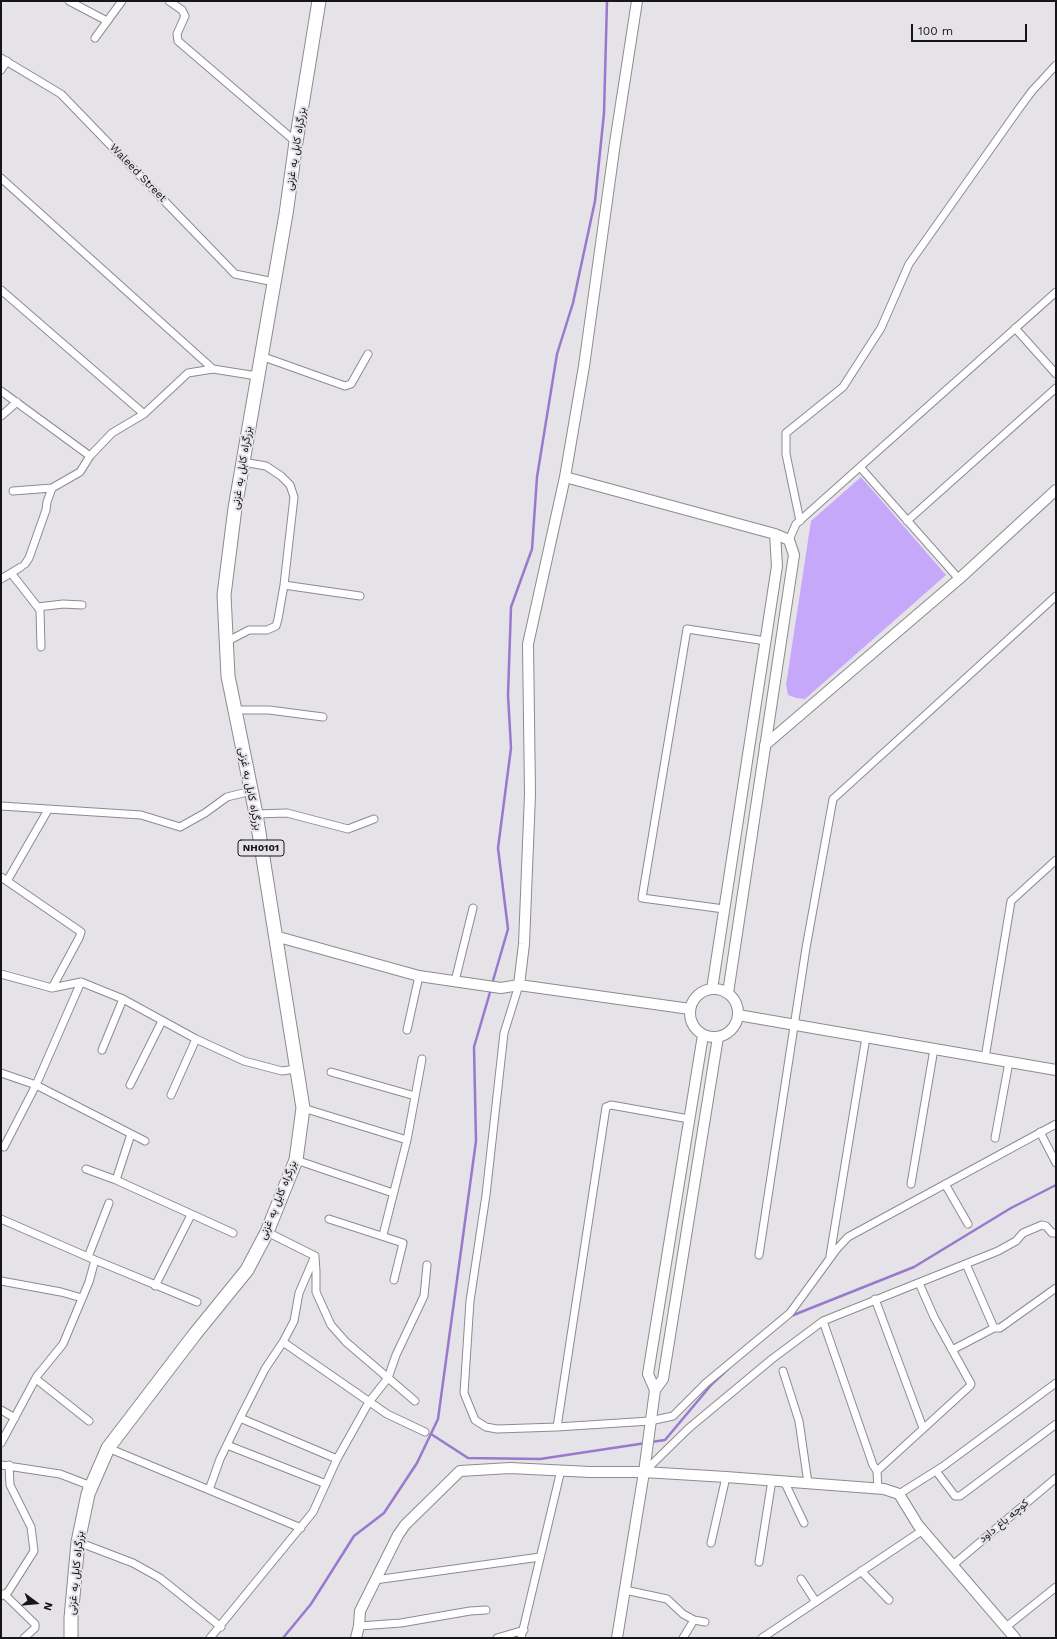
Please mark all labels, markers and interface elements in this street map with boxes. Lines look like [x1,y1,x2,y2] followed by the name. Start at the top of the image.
[913,16,1029,42] scale bar
[918,24,953,38] text: 100 m
[283,106,309,192] street label: بزرگراه کابل به غزنی
[107,141,169,205] street label: Waleed Street
[229,425,255,511] street label: بزرگراه کابل به غزنی
[235,746,265,832] street label: بزرگراه کابل به غزنی
[238,840,284,856] road number: NH0101
[256,1158,300,1242] street label: بزرگراه کابل به غزنی
[976,1496,1032,1546] street label: کوچه باغ داود
[65,1530,87,1616] street label: بزرگراه کابل به غزنی
[16,1583,56,1623] north arrow
[41,1601,55,1612] text: N

